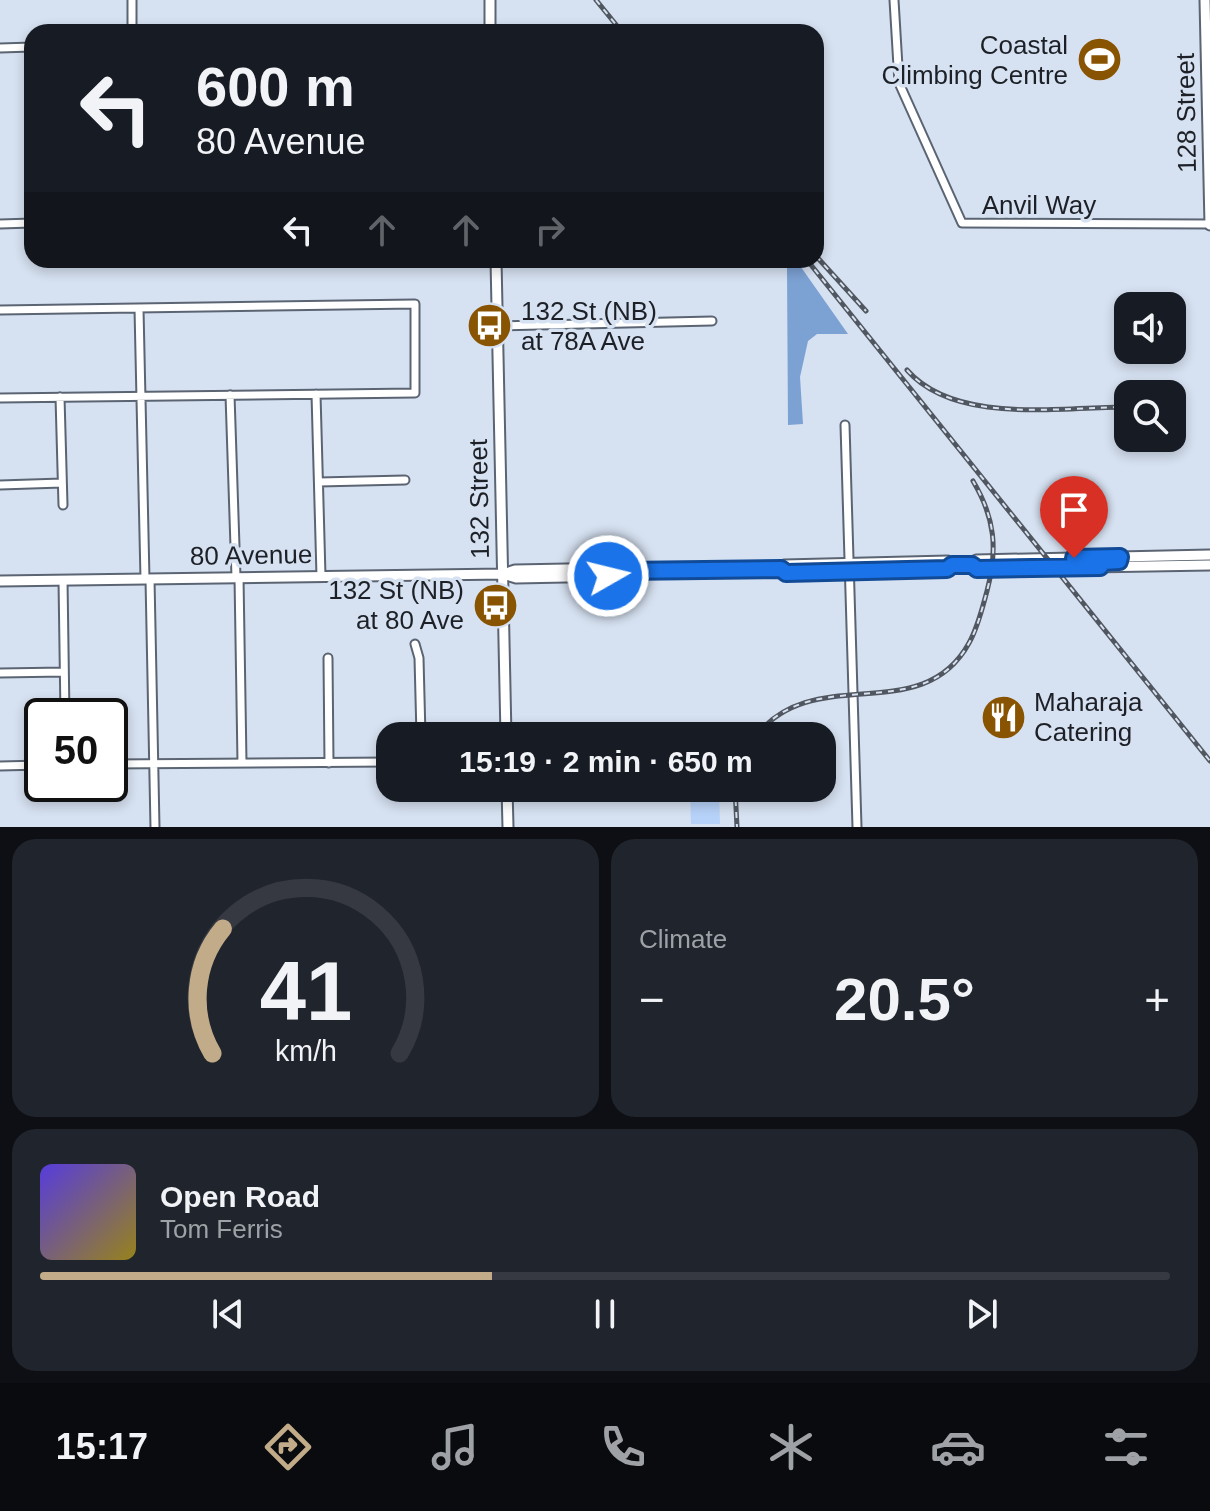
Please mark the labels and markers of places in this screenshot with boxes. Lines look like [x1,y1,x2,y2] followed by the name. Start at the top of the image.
[882,30,1068,90] place label: Coastal Climbing Centre
[1075,36,1123,84] sports icon: Coastal Climbing Centre
[521,296,657,356] place label: 132 St (NB) at 78A Ave
[466,302,514,350] bus stop icon: 132 St (NB) at 78A Ave
[1040,476,1108,558] pin
[328,575,464,635] place label: 132 St (NB) at 80 Ave
[471,581,519,629] bus stop icon: 132 St (NB) at 80 Ave
[1034,687,1143,747] place label: Maharaja Catering
[979,693,1027,741] restaurant icon: Maharaja Catering

